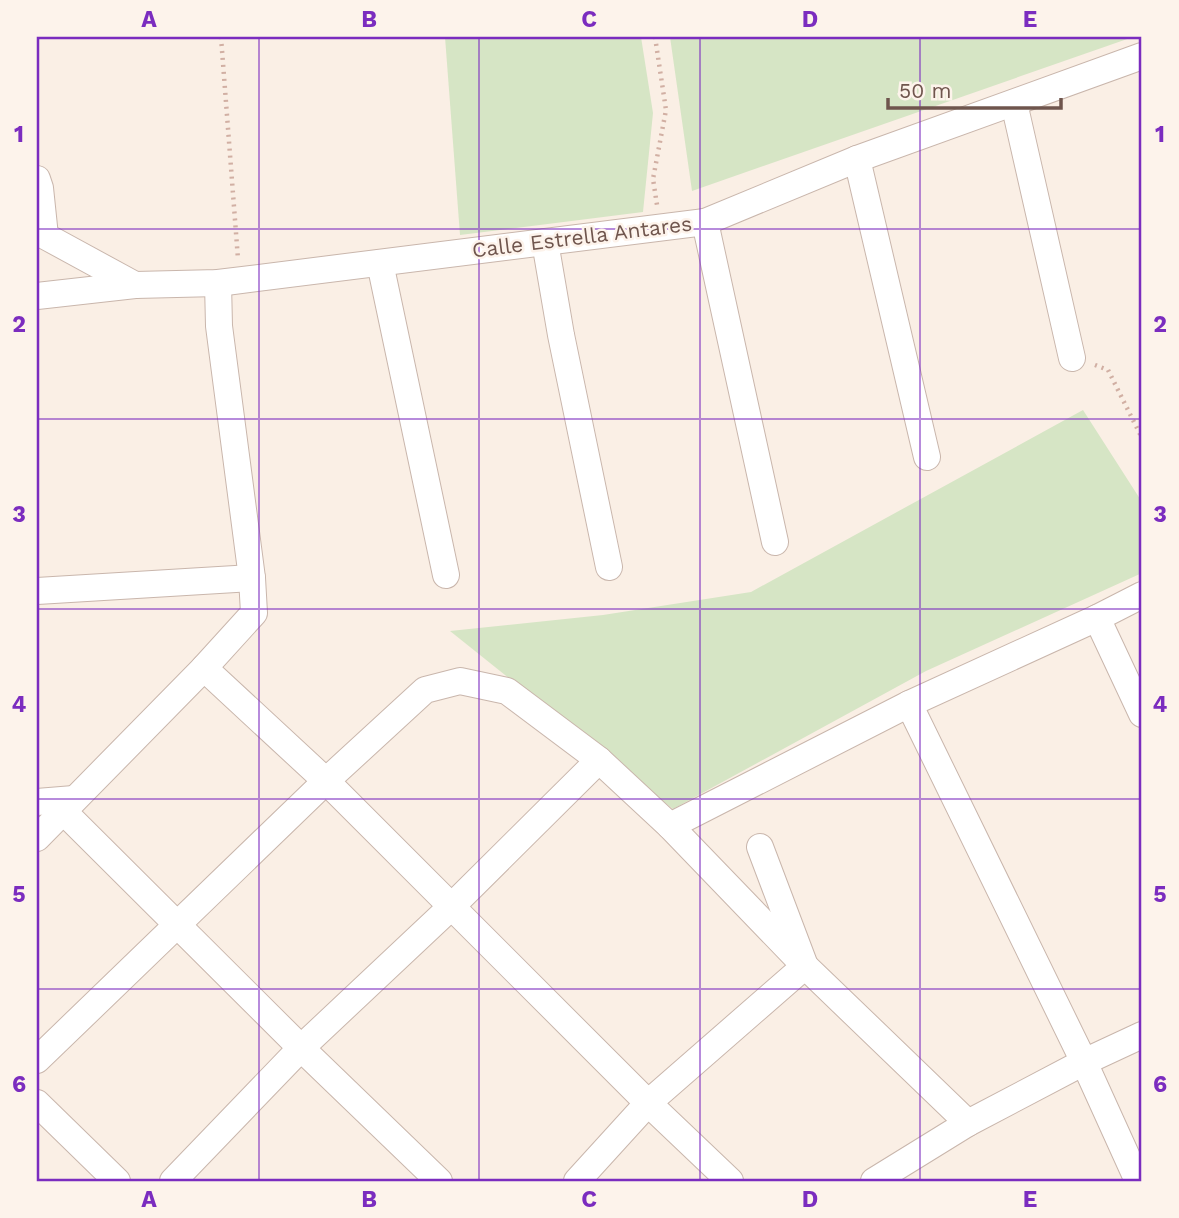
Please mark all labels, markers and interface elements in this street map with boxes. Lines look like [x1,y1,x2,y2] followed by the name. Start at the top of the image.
[141,6,157,33] text: A
[361,6,377,33] text: B
[581,6,597,33] text: C
[802,6,818,33] text: D
[1023,6,1037,33] text: E
[888,66,1062,110] scale bar
[899,78,951,103] text: 50 m
[14,121,24,148] text: 1
[1155,121,1165,148] text: 1
[471,211,693,262] street label: Calle Estrella Antares
[12,311,26,338] text: 2
[1153,311,1167,338] text: 2
[12,501,26,528] text: 3
[1153,501,1167,528] text: 3
[12,691,27,718] text: 4
[1153,691,1168,718] text: 4
[12,881,26,908] text: 5
[1153,881,1167,908] text: 5
[12,1071,26,1098] text: 6
[1153,1071,1167,1098] text: 6
[141,1186,157,1213] text: A
[361,1186,377,1213] text: B
[581,1186,597,1213] text: C
[802,1186,818,1213] text: D
[1023,1186,1037,1213] text: E

